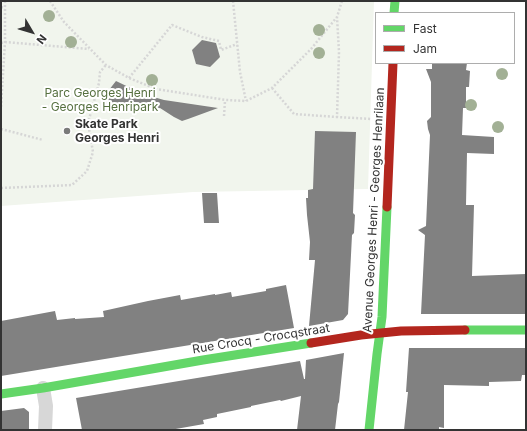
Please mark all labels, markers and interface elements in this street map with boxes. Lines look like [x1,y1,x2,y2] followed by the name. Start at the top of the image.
[12,12,52,52] north arrow
[375,12,515,64] legend
[413,21,437,36] text: Fast
[33,32,50,47] text: N
[413,41,437,56] text: Jam
[42,86,158,114] park label: Parc Georges Henri - Georges Henripark
[360,87,388,333] street label: Avenue Georges Henri - Georges Henrilaan
[75,117,159,145] place label: Skate Park Georges Henri
[62,126,72,136] marker: Skate Park Georges Henri
[191,321,331,357] street label: Rue Crocq - Crocqstraat

